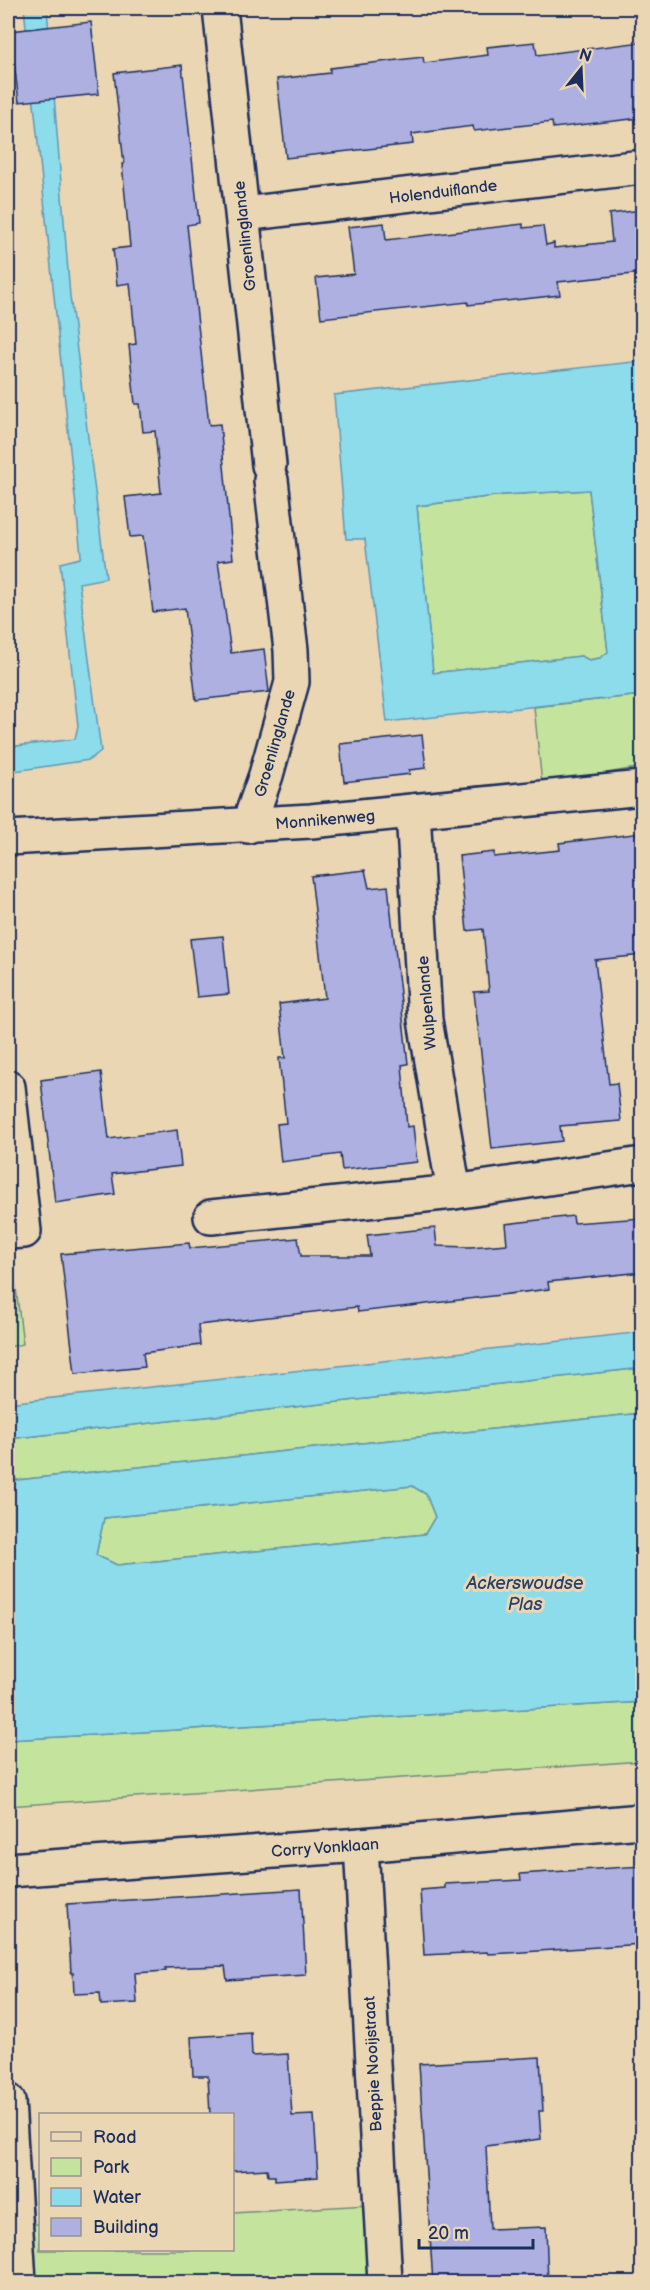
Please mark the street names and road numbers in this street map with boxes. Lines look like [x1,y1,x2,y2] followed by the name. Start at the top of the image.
[388,176,499,209] street label: Holenduiflande
[230,179,261,292] street label: Groenlinglande
[251,687,300,799] street label: Groenlinglande
[275,807,376,834] street label: Monnikenweg
[414,954,441,1051] street label: Wulpenlande
[271,1835,380,1862] street label: Corry Vonklaan
[360,1996,387,2132] street label: Beppie Nooijstraat

